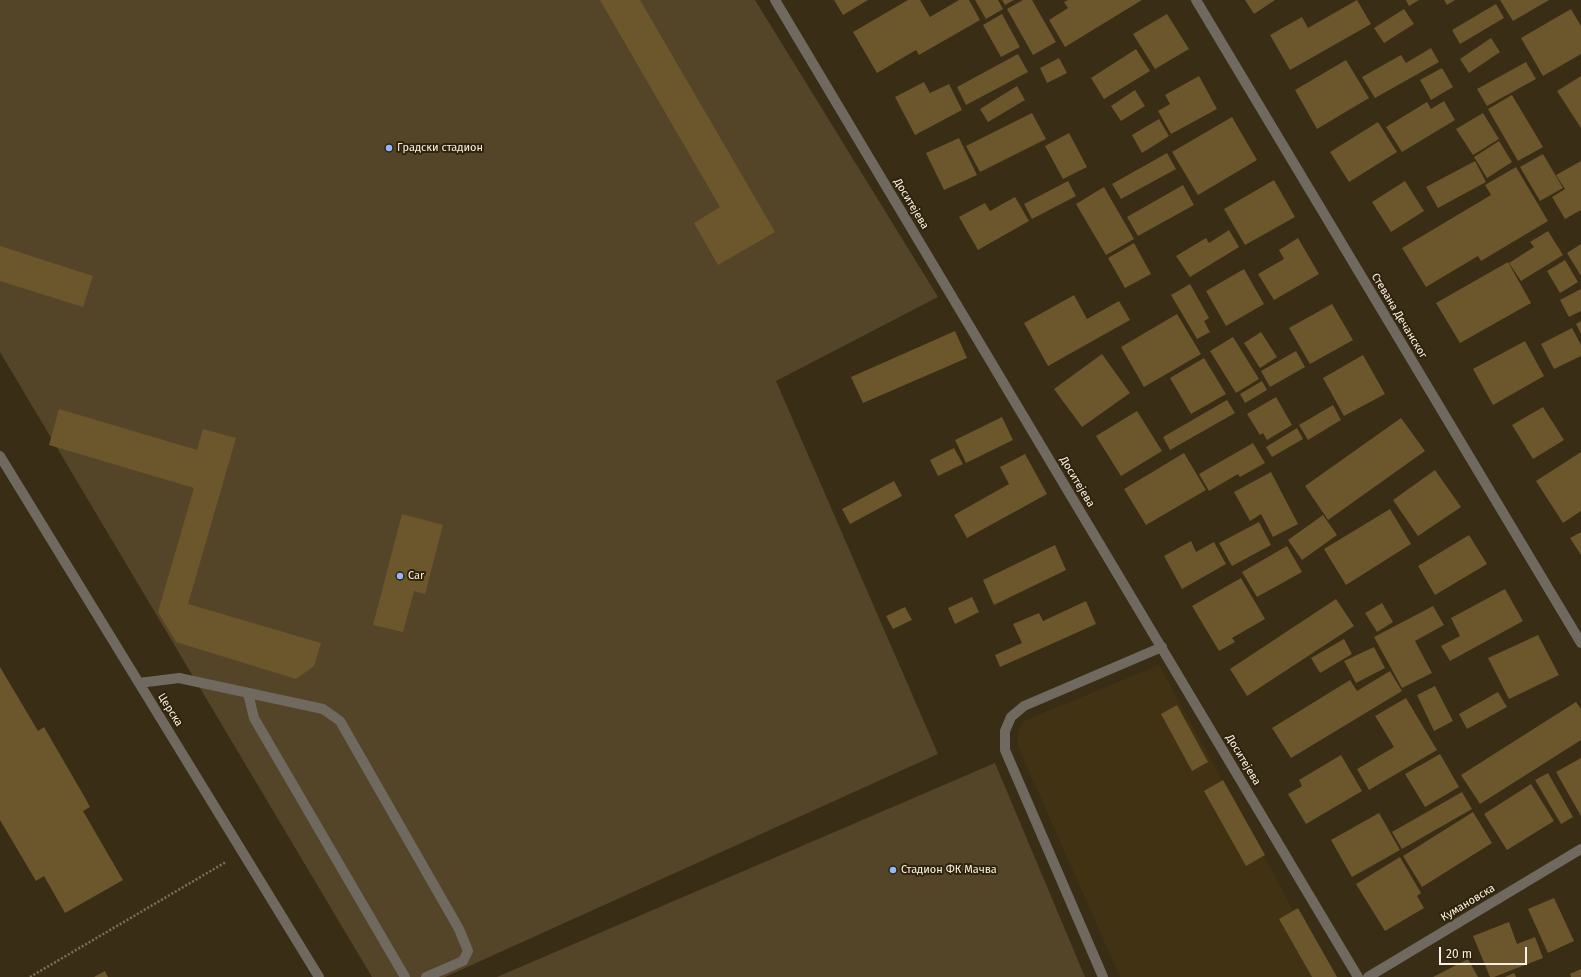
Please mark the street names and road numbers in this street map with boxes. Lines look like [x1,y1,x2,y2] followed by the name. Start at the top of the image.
[891,176,931,232] street label: Доситејева
[1368,271,1430,361] street label: Стевана Дечанског
[1057,454,1097,510] street label: Доситејева
[155,691,185,729] street label: Церска
[1223,732,1263,788] street label: Доситејева
[1438,882,1498,924] street label: Кумановска

